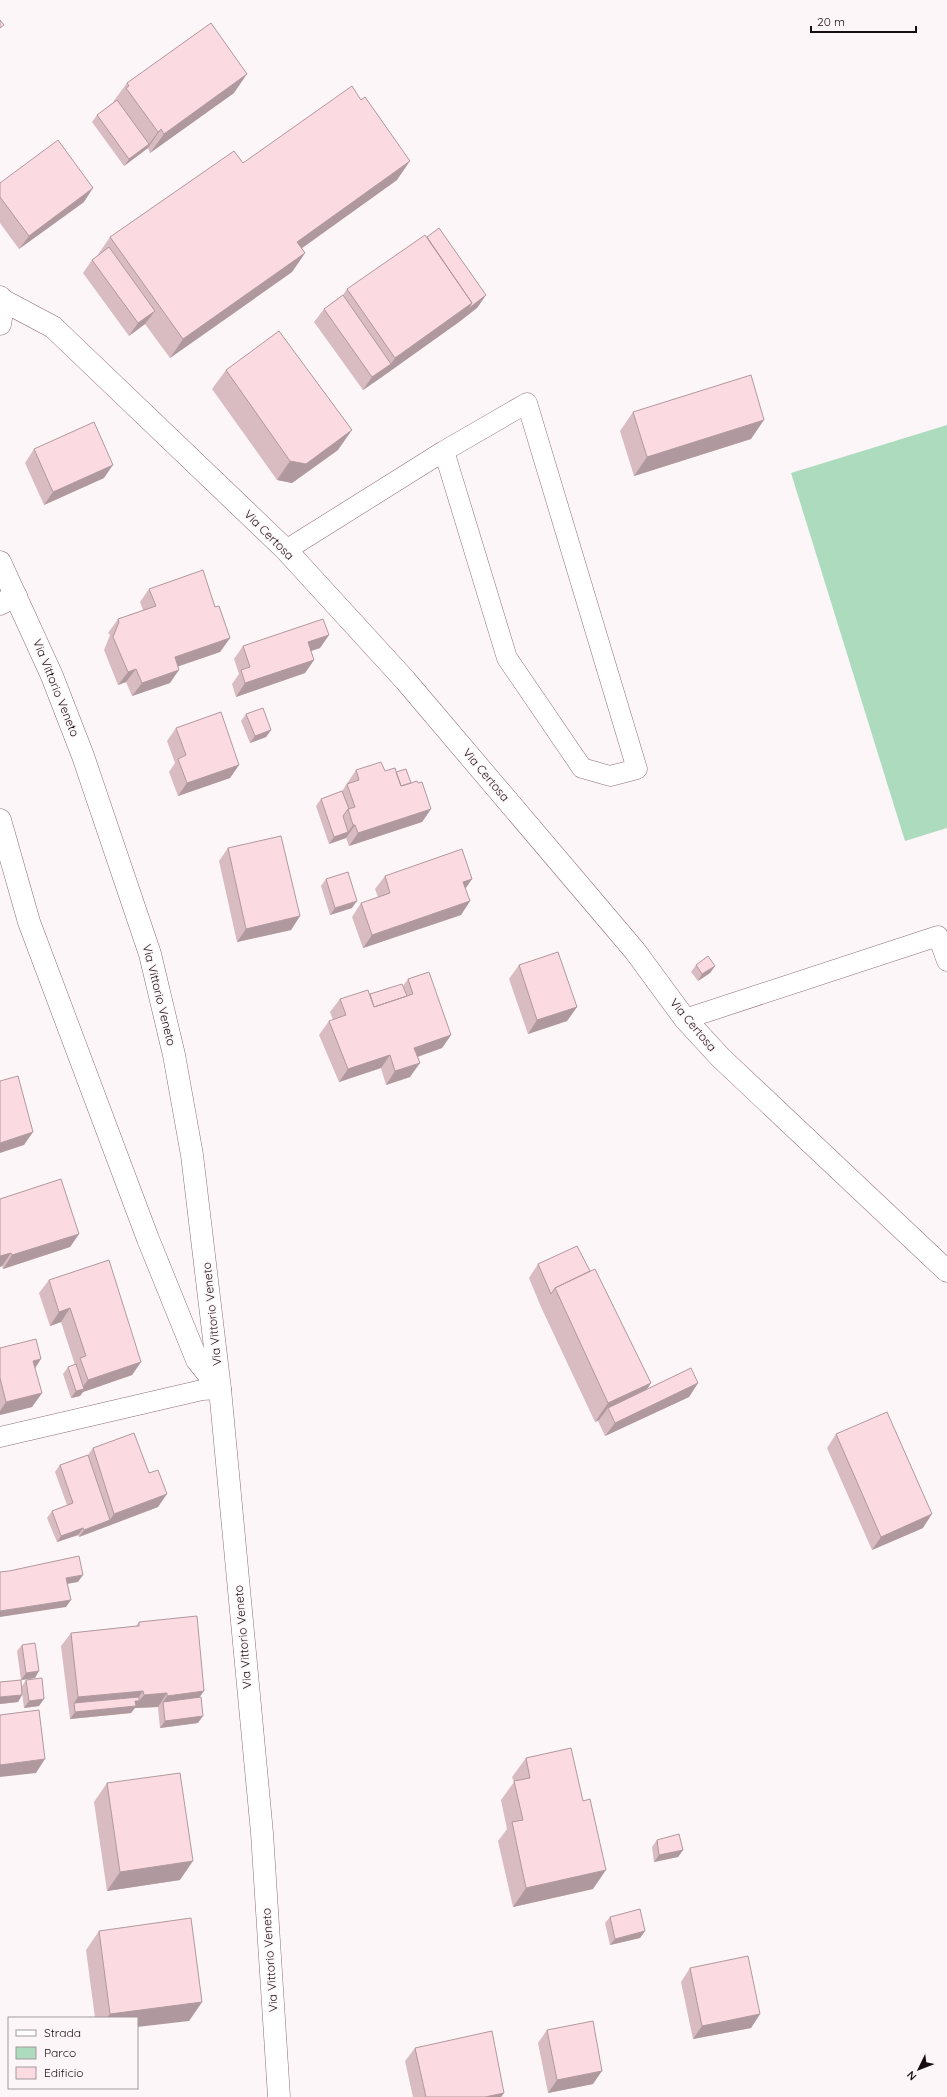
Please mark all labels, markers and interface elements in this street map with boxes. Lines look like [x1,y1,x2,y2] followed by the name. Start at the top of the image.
[811,8,916,34] scale bar
[817,14,845,29] text: 20 m
[241,507,297,563] street label: Via Certosa
[30,637,83,739] street label: Via Vittorio Veneto
[460,745,513,804] street label: Via Certosa
[140,943,179,1047] street label: Via Vittorio Veneto
[667,995,720,1054] street label: Via Certosa
[199,1261,224,1367] street label: Via Vittorio Veneto
[230,1585,255,1690] street label: Via Vittorio Veneto
[258,1908,281,2013] street label: Via Vittorio Veneto
[8,2017,138,2089] legend
[44,2025,81,2040] text: Strada
[44,2045,76,2060] text: Parco
[899,2049,939,2089] north arrow
[44,2065,84,2080] text: Edificio
[904,2068,920,2084] text: N

